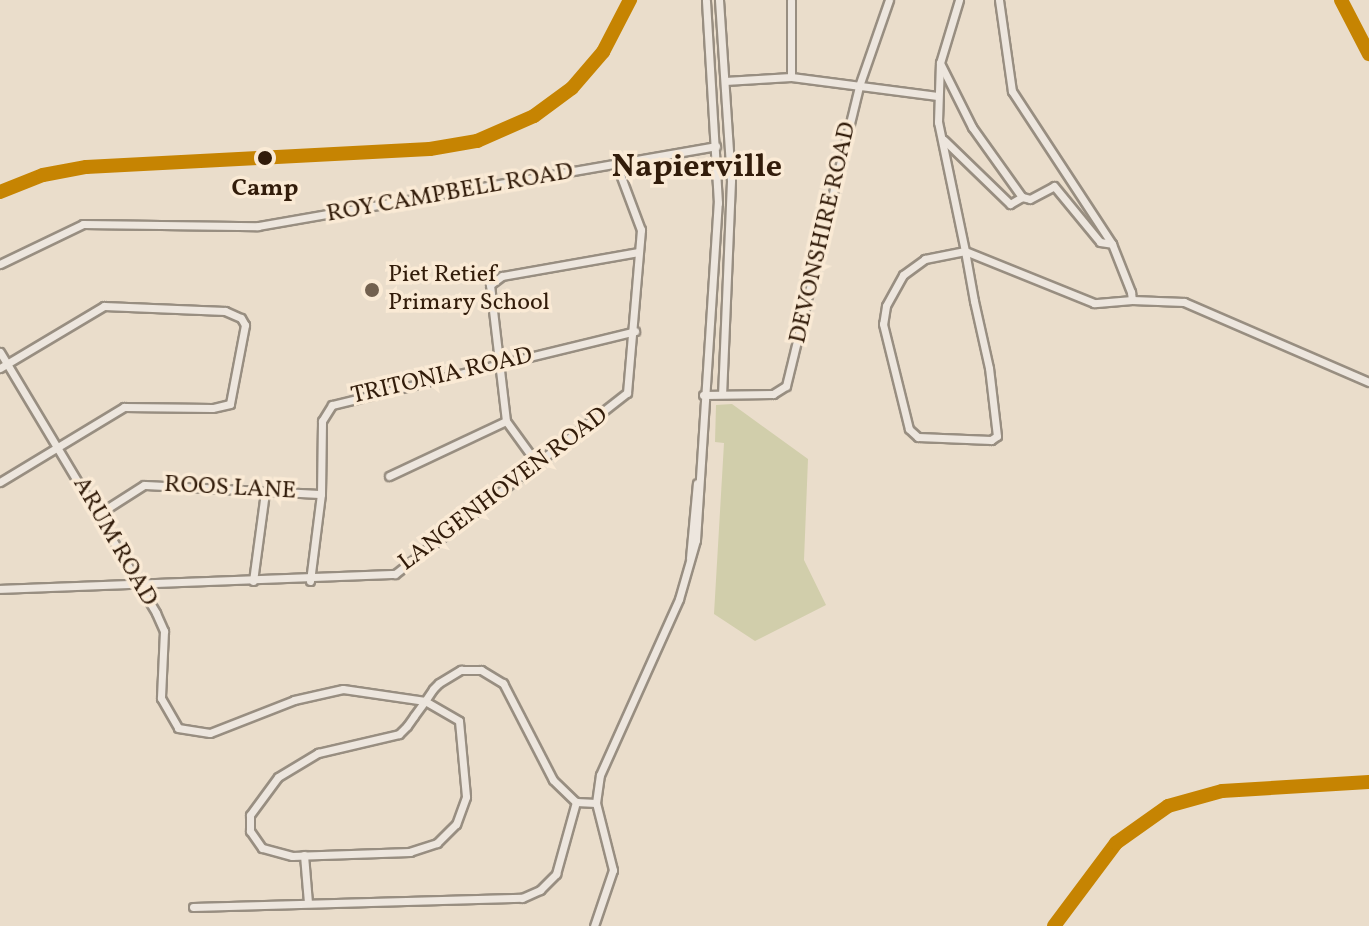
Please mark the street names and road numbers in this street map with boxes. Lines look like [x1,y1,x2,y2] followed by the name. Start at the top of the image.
[785,120,863,346] street label: DEVONSHIRE ROAD
[324,158,576,230] street label: ROY CAMPBELL ROAD
[349,342,535,412] street label: TRITONIA ROAD
[394,402,614,578] street label: LANGENHOVEN ROAD
[163,471,297,507] street label: ROOS LANE
[65,472,163,612] street label: ARUM ROAD

